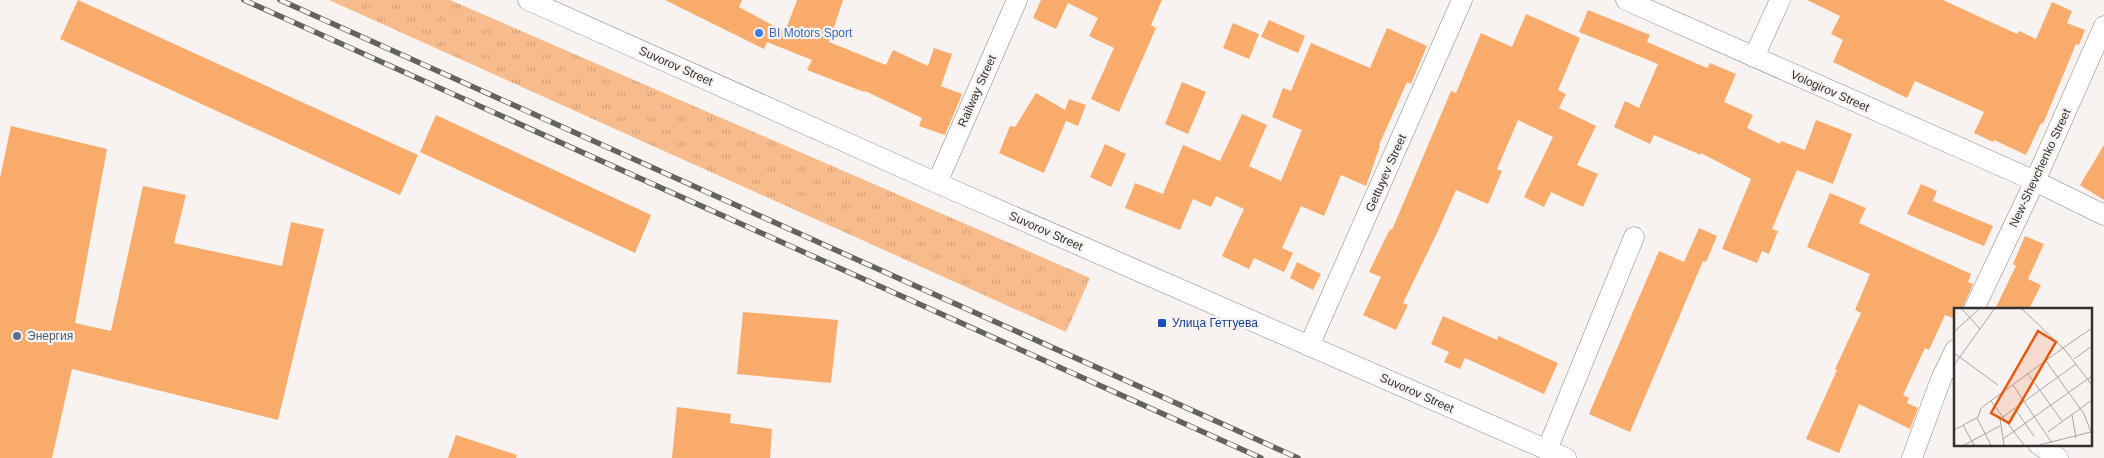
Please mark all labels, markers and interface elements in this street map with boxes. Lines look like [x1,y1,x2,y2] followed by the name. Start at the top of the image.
[769,26,853,40] place label: BI Motors Sport
[753,27,765,39] marker: BI Motors Sport
[637,43,716,89] street label: Suvorov Street
[955,52,999,129] street label: Railway Street
[1788,67,1872,115] street label: Vologirov Street
[2006,106,2074,230] street label: New-Shevchenko Street
[1363,131,1410,214] street label: Gettuyev Street
[1007,208,1086,254] street label: Suvorov Street
[1954,308,2092,446] inset map
[1172,316,1258,330] place label: Улица Геттуева
[1156,317,1168,329] marker: Улица Геттуева
[27,329,73,343] place label: Энергия
[11,330,23,342] marker: Энергия
[1378,370,1457,416] street label: Suvorov Street

